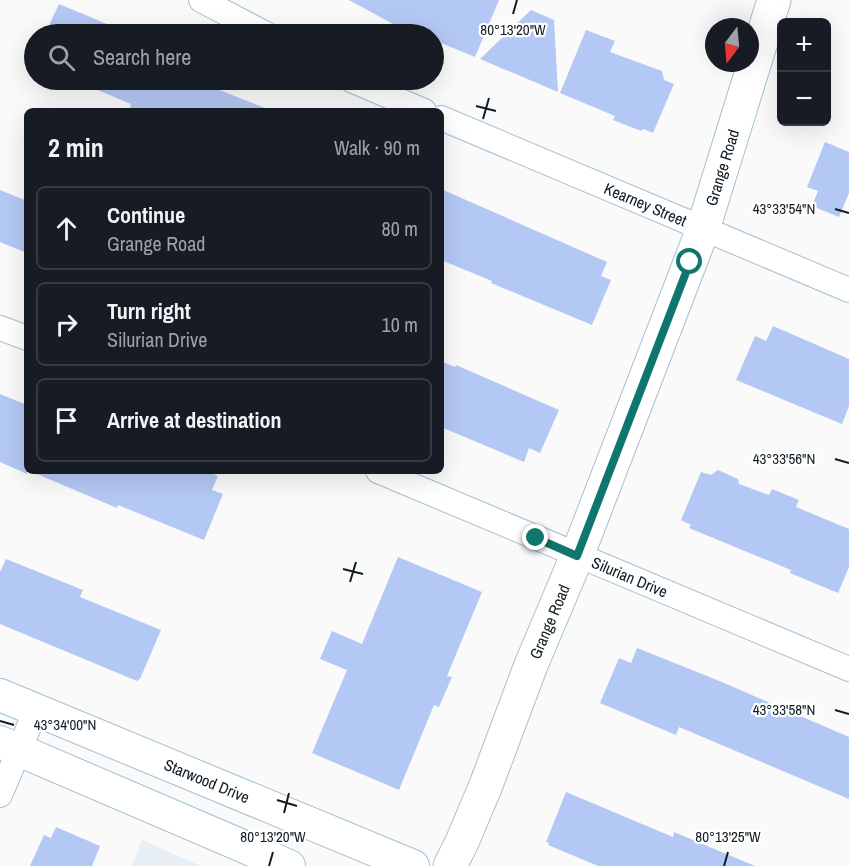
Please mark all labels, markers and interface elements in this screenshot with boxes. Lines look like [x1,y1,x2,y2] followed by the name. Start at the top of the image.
[705,18,759,72] north arrow
[777,18,831,126] map controls
[777,18,831,72] button: +
[480,19,546,40] text: 80°13'20"W
[24,24,444,90] search box
[45,41,78,74] icon: search
[93,42,191,72] text: Search here
[777,72,831,126] button: −
[700,127,744,208] street label: Grange Road
[48,130,104,165] text: 2 min
[334,134,420,161] text: Walk · 90 m
[601,177,691,232] street label: Kearney Street
[753,198,815,219] text: 43°33'54"N
[107,200,185,230] text: Continue
[50,212,83,245] icon: ahead
[382,215,418,242] text: 80 m
[107,230,205,257] text: Grange Road
[676,248,702,274] route start
[107,296,191,326] text: Turn right
[50,308,83,341] icon: right
[382,311,418,338] text: 10 m
[107,326,207,353] text: Silurian Drive
[50,404,83,437] icon: arrive
[107,405,281,435] text: Arrive at destination
[753,448,815,469] text: 43°33'56"N
[522,524,548,550] route end
[588,551,671,602] street label: Silurian Drive
[524,581,575,662] street label: Grange Road
[753,699,815,720] text: 43°33'58"N
[34,714,96,735] text: 43°34'00"N
[161,753,253,808] street label: Starwood Drive
[240,826,306,847] text: 80°13'20"W
[695,826,761,847] text: 80°13'25"W

